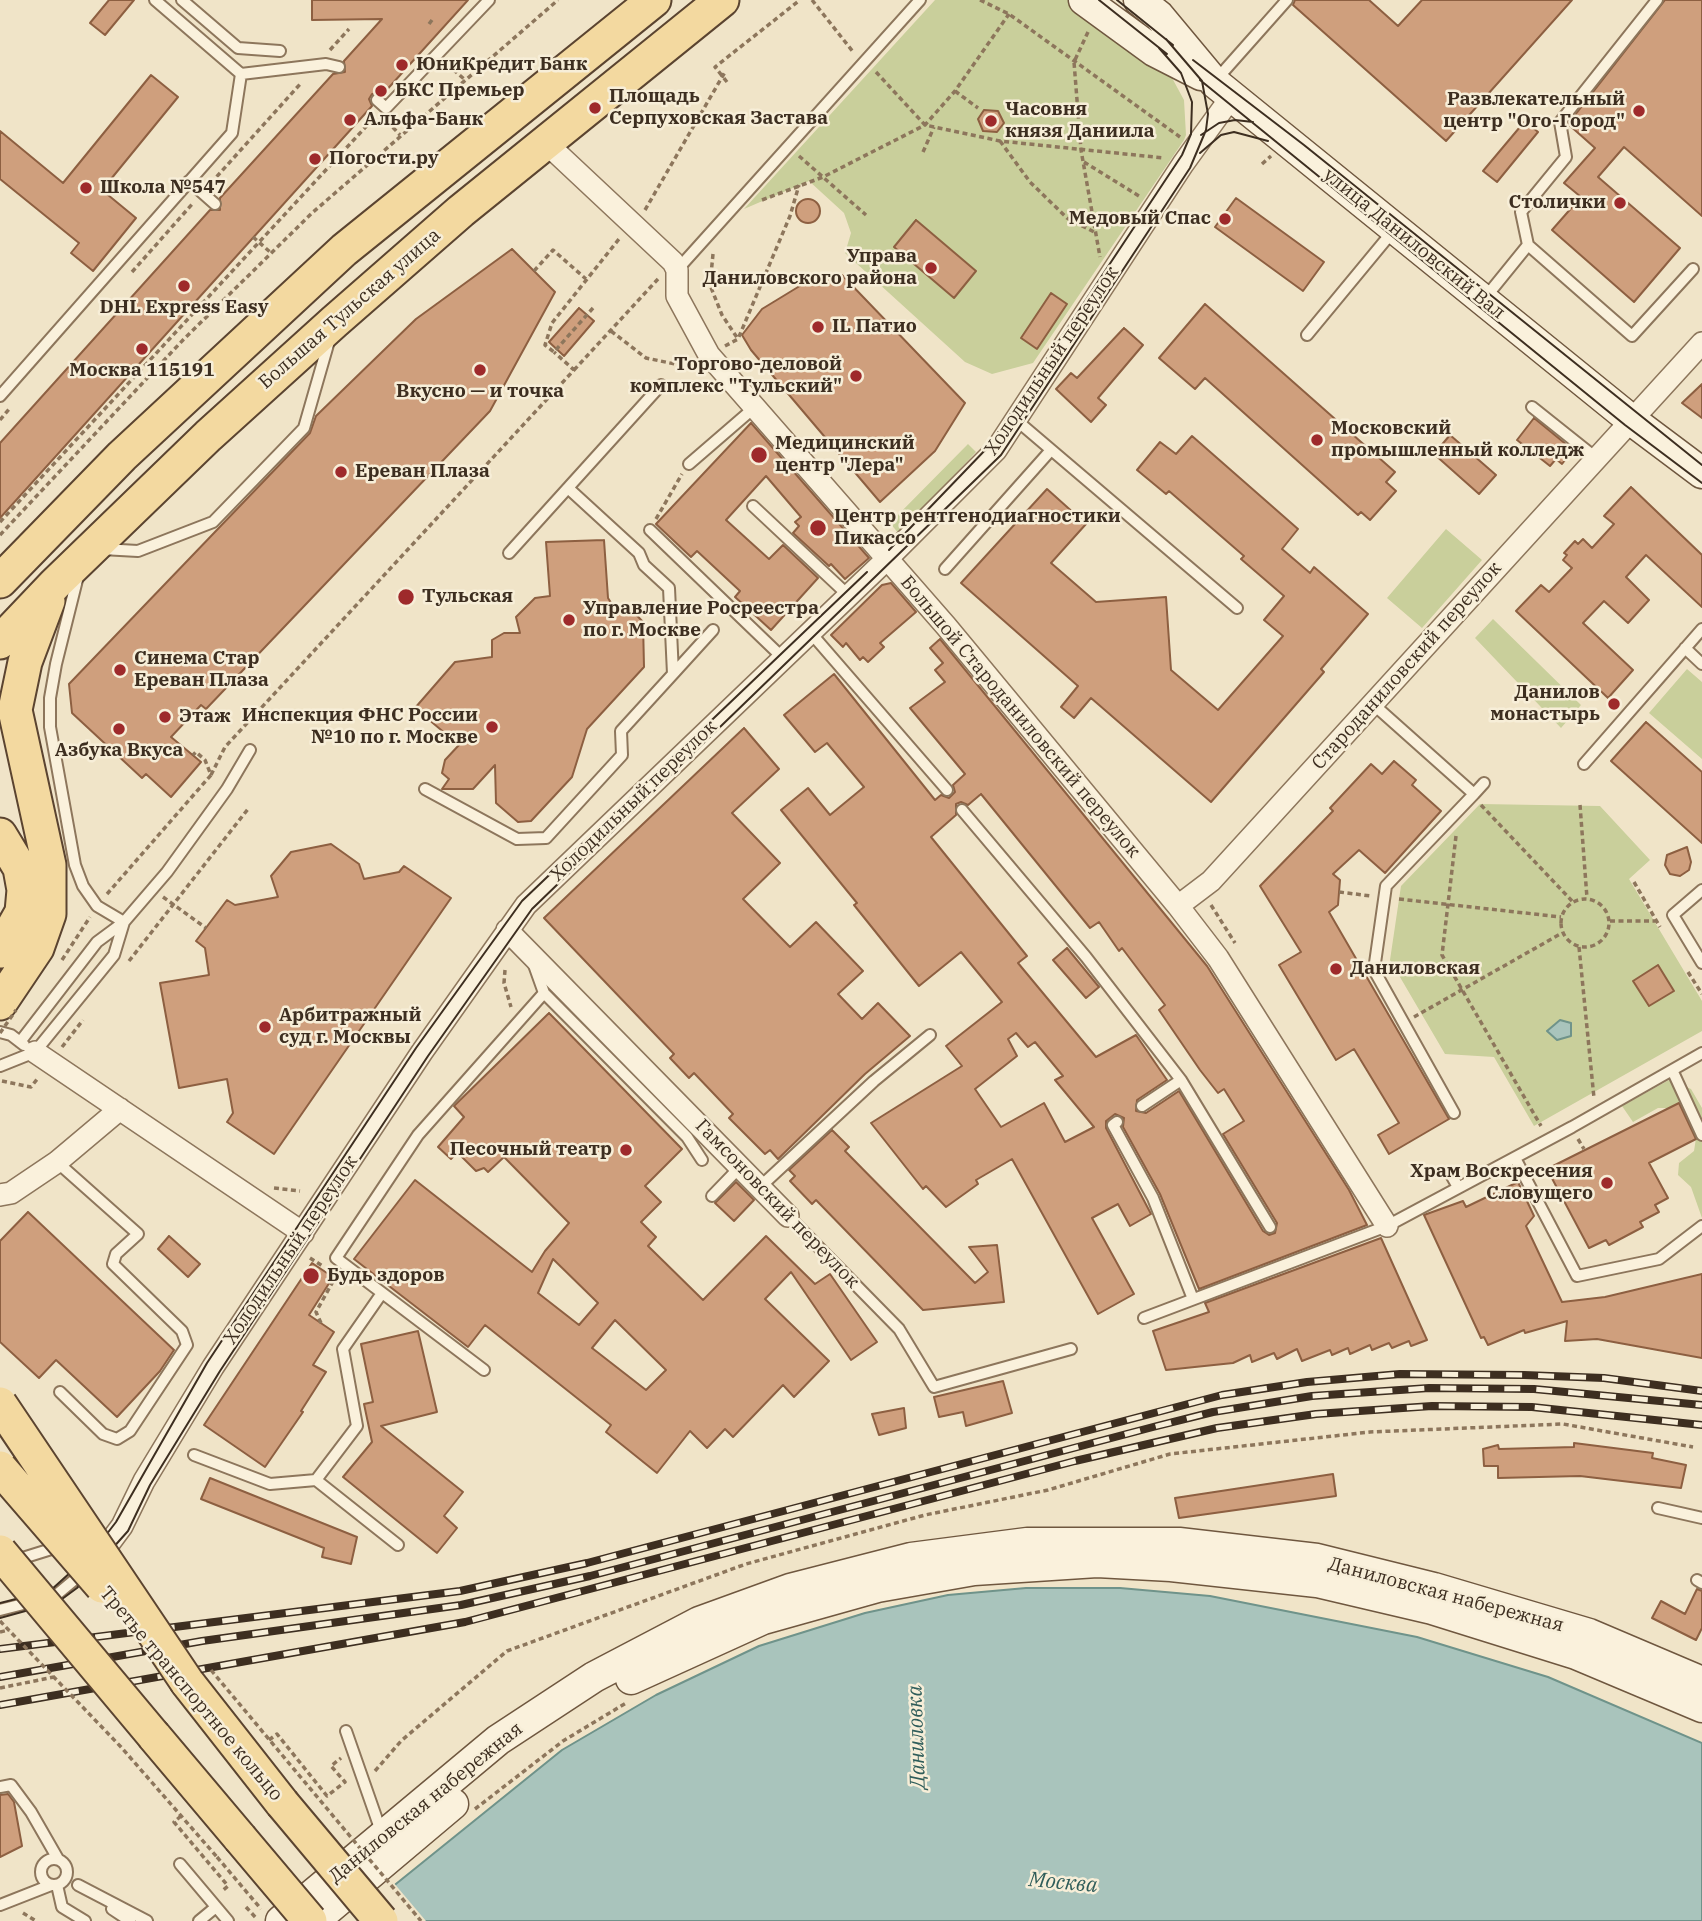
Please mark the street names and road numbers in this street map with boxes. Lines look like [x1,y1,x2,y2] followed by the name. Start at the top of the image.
[1319,164,1509,324] street label: улица Даниловский Вал
[254,224,446,394] street label: Большая Тульская улица
[980,262,1124,460] street label: Холодильный переулок
[1307,557,1507,775] street label: Староданиловский переулок
[895,571,1145,863] street label: Большой Староданиловский переулок
[546,715,722,887] street label: Холодильный переулок
[690,1115,864,1293] street label: Гамсоновский переулок
[219,1151,363,1349] street label: Холодильный переулок
[1326,1553,1566,1637] street label: Даниловская набережная
[95,1582,287,1806] street label: Третье транспортное кольцо
[325,1718,527,1888] street label: Даниловская набережная

